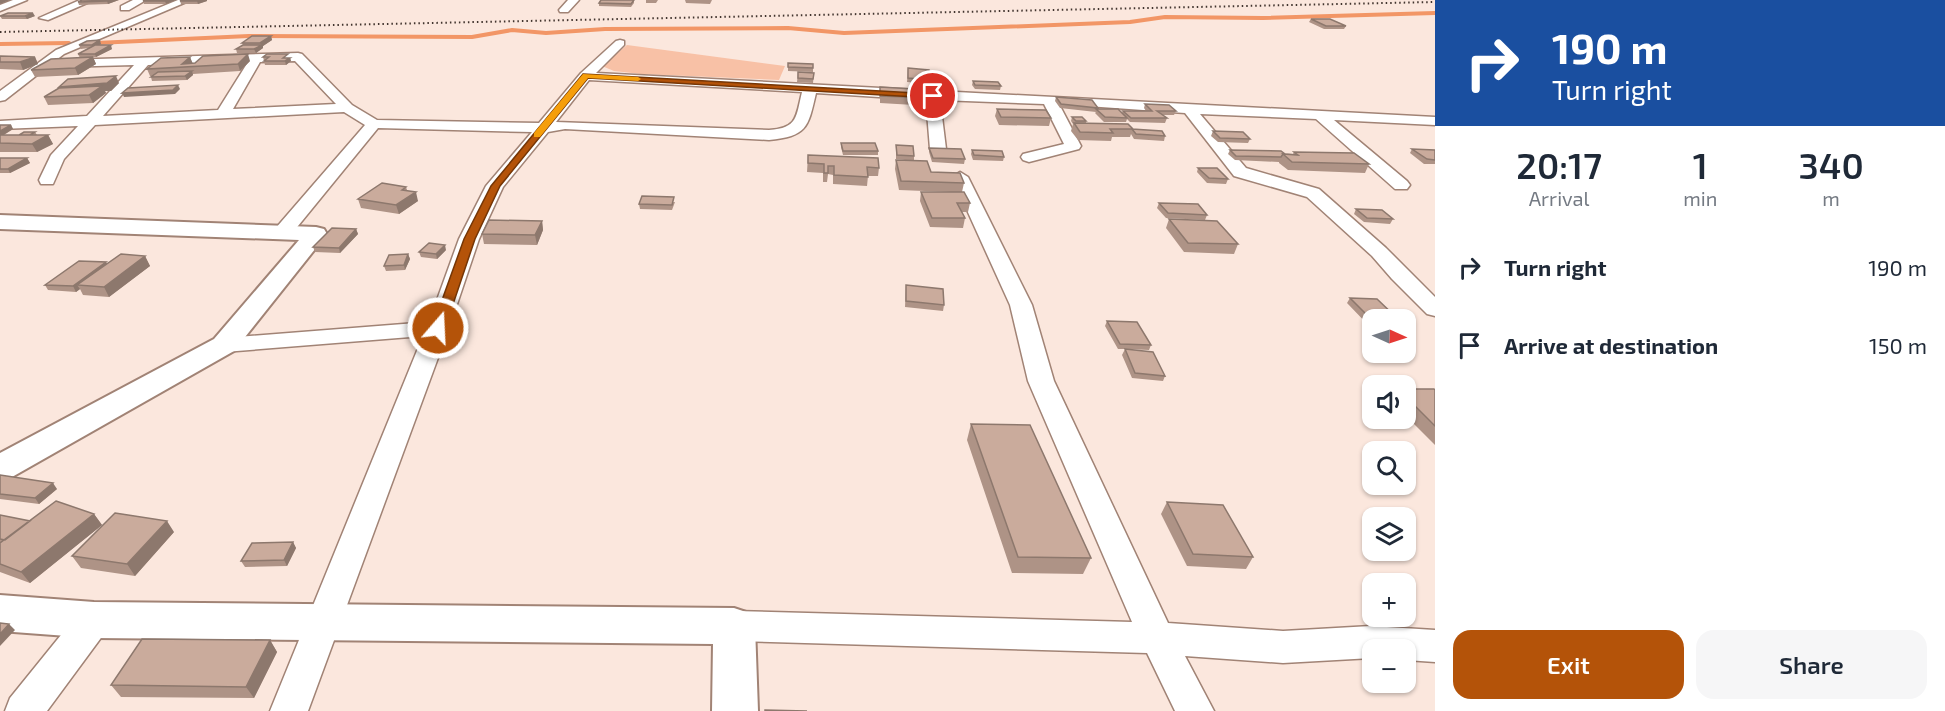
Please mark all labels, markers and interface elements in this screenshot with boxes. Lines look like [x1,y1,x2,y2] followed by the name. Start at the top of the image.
[1552,22,1668,72] text: 190 m
[1453,24,1531,102] icon: right
[907,70,958,121] pin
[1552,73,1672,105] text: Turn right
[916,79,949,112] icon: arrive
[1516,143,1602,186] text: 20:17
[1693,143,1708,186] text: 1
[1799,143,1864,186] text: 340
[1529,186,1590,210] text: Arrival
[1683,186,1717,210] text: min
[1822,186,1840,210] text: m
[1453,251,1486,284] icon: right
[1504,254,1606,280] text: Turn right
[1868,254,1927,280] text: 190 m
[406,296,470,360] position arrow
[1362,309,1416,363] north arrow
[1362,309,1416,693] map controls
[1453,329,1486,362] icon: arrive
[1504,332,1718,358] text: Arrive at destination
[1869,332,1927,358] text: 150 m
[1362,375,1416,429] button: sound
[1362,441,1416,495] button: search
[1362,507,1416,561] button: layers
[1362,573,1416,627] button: +
[1453,630,1684,699] button: Exit
[1696,630,1927,699] button: Share
[1362,639,1416,693] button: −

